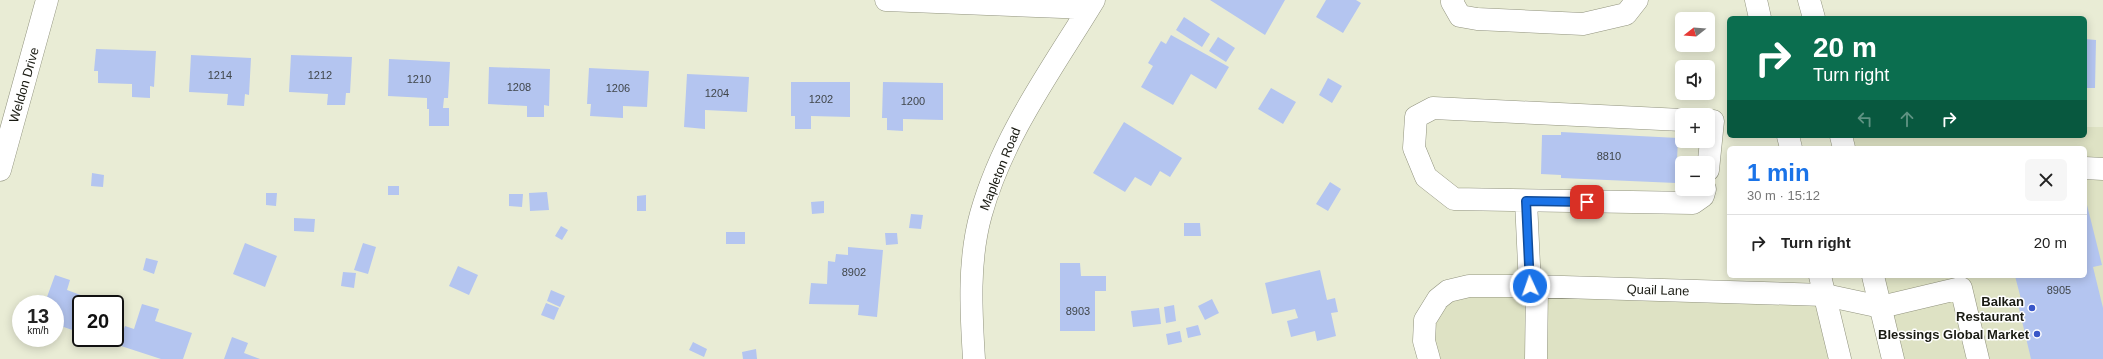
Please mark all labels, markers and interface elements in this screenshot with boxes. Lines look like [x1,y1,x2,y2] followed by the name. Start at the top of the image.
[1675,12,1715,52] north arrow
[1675,12,1715,196] map controls
[1747,32,1799,84] icon: right
[1813,32,1877,63] text: 20 m
[6,46,42,124] street label: Weldon Drive
[1675,60,1715,100] button: sound
[1813,65,1889,85] text: Turn right
[208,69,232,81] house number: 1214
[308,69,332,81] house number: 1212
[407,73,431,85] house number: 1210
[507,81,531,93] house number: 1208
[606,82,630,94] house number: 1206
[705,87,729,99] house number: 1204
[809,93,833,105] house number: 1202
[901,95,925,107] house number: 1200
[1675,108,1715,148] button: +
[1854,108,1876,130] icon: left
[1896,108,1918,130] icon: ahead
[1938,108,1960,130] icon: right
[977,125,1023,213] street label: Mapleton Road
[1597,150,1621,162] house number: 8810
[1675,156,1715,196] button: −
[1747,159,1810,186] text: 1 min
[2025,159,2067,201] button: close
[1570,185,1604,219] pin
[1747,188,1820,203] text: 30 m · 15:12
[1576,191,1598,213] icon: arrive
[1747,232,1769,254] icon: right
[1781,234,1851,251] text: Turn right
[2034,234,2067,251] text: 20 m
[1509,265,1551,307] position arrow
[842,266,866,278] house number: 8902
[1626,281,1690,299] street label: Quail Lane
[2047,284,2071,296] house number: 8905
[1956,294,2025,324] place label: Balkan Restaurant
[72,295,124,347] speed limit sign: 20
[2027,303,2037,313] marker: Balkan Restaurant
[27,305,49,327] text: 13
[1066,305,1090,317] house number: 8903
[27,325,49,336] text: km/h
[1878,327,2030,342] place label: Blessings Global Market
[2032,329,2042,339] marker: Blessings Global Market

